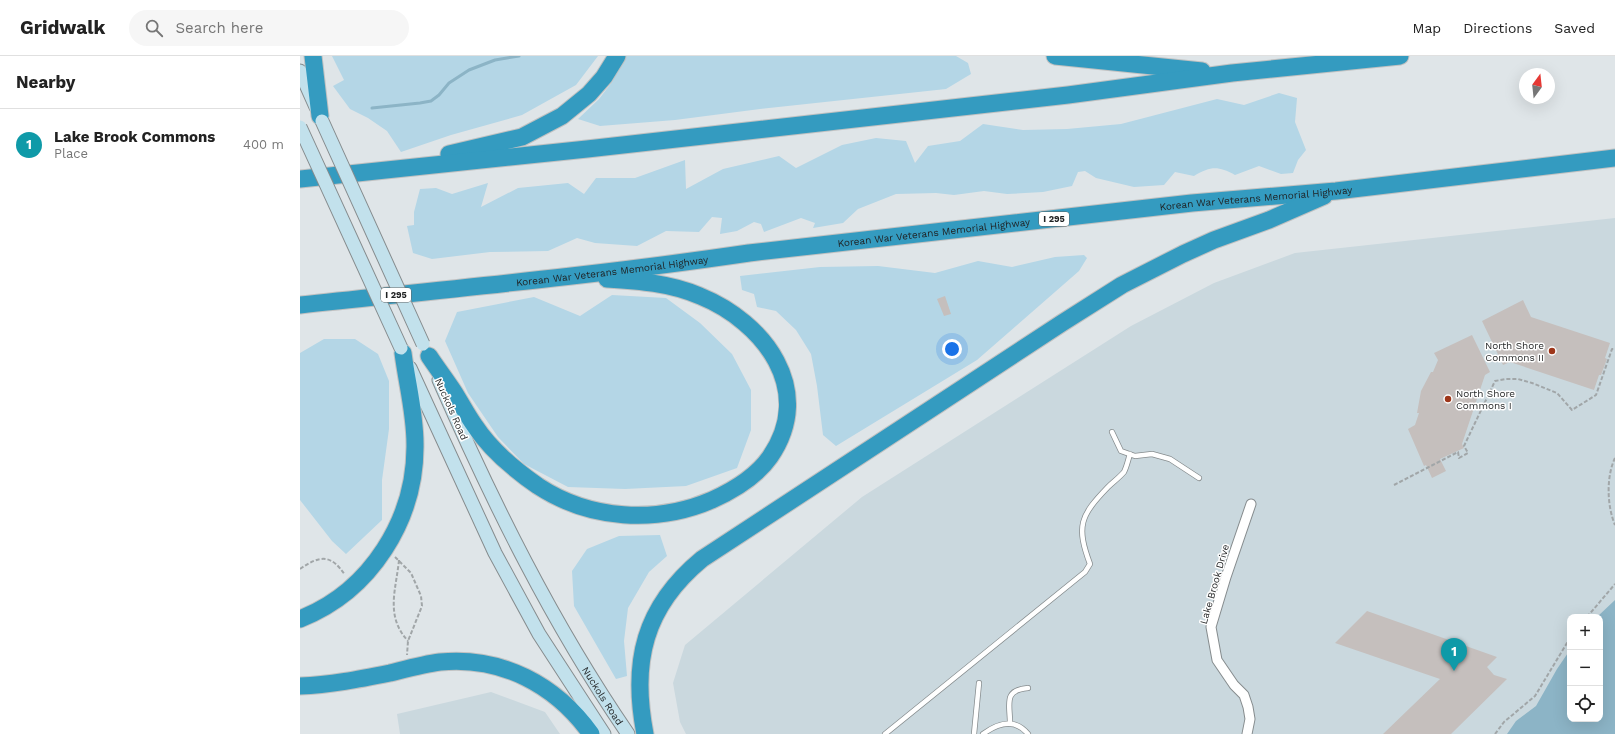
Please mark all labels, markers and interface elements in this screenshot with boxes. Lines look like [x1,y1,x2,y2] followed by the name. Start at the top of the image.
[129,10,409,46] search box
[20,16,105,39] text: Gridwalk
[143,17,165,39] icon: search
[175,19,263,37] text: Search here
[1413,20,1441,36] text: Map
[1463,20,1532,36] text: Directions
[1554,20,1595,36] text: Saved
[1519,68,1555,104] north arrow
[16,72,75,92] text: Nearby
[54,128,215,146] text: Lake Brook Commons
[26,137,32,152] text: 1
[243,137,284,152] text: 400 m
[54,146,88,161] text: Place
[1159,184,1354,213] street label: Korean War Veterans Memorial Highway
[1039,212,1069,226] road number: I 295
[837,216,1031,249] street label: Korean War Veterans Memorial Highway
[516,254,710,288] street label: Korean War Veterans Memorial Highway
[381,288,411,302] road number: I 295
[942,339,962,359] your location
[1485,340,1544,363] place label: North Shore Commons II
[1547,346,1557,356] marker: North Shore Commons II
[433,377,470,442] street label: Nuckols Road
[1456,388,1515,411] place label: North Shore Commons I
[1443,394,1453,404] marker: North Shore Commons I
[1198,543,1231,625] street label: Lake Brook Drive
[1567,614,1603,722] map controls
[1567,614,1603,650] button: +
[1441,638,1467,671] pin: 1
[1567,650,1603,686] button: −
[580,665,625,727] street label: Nuckols Road
[1567,686,1603,722] button: locate

